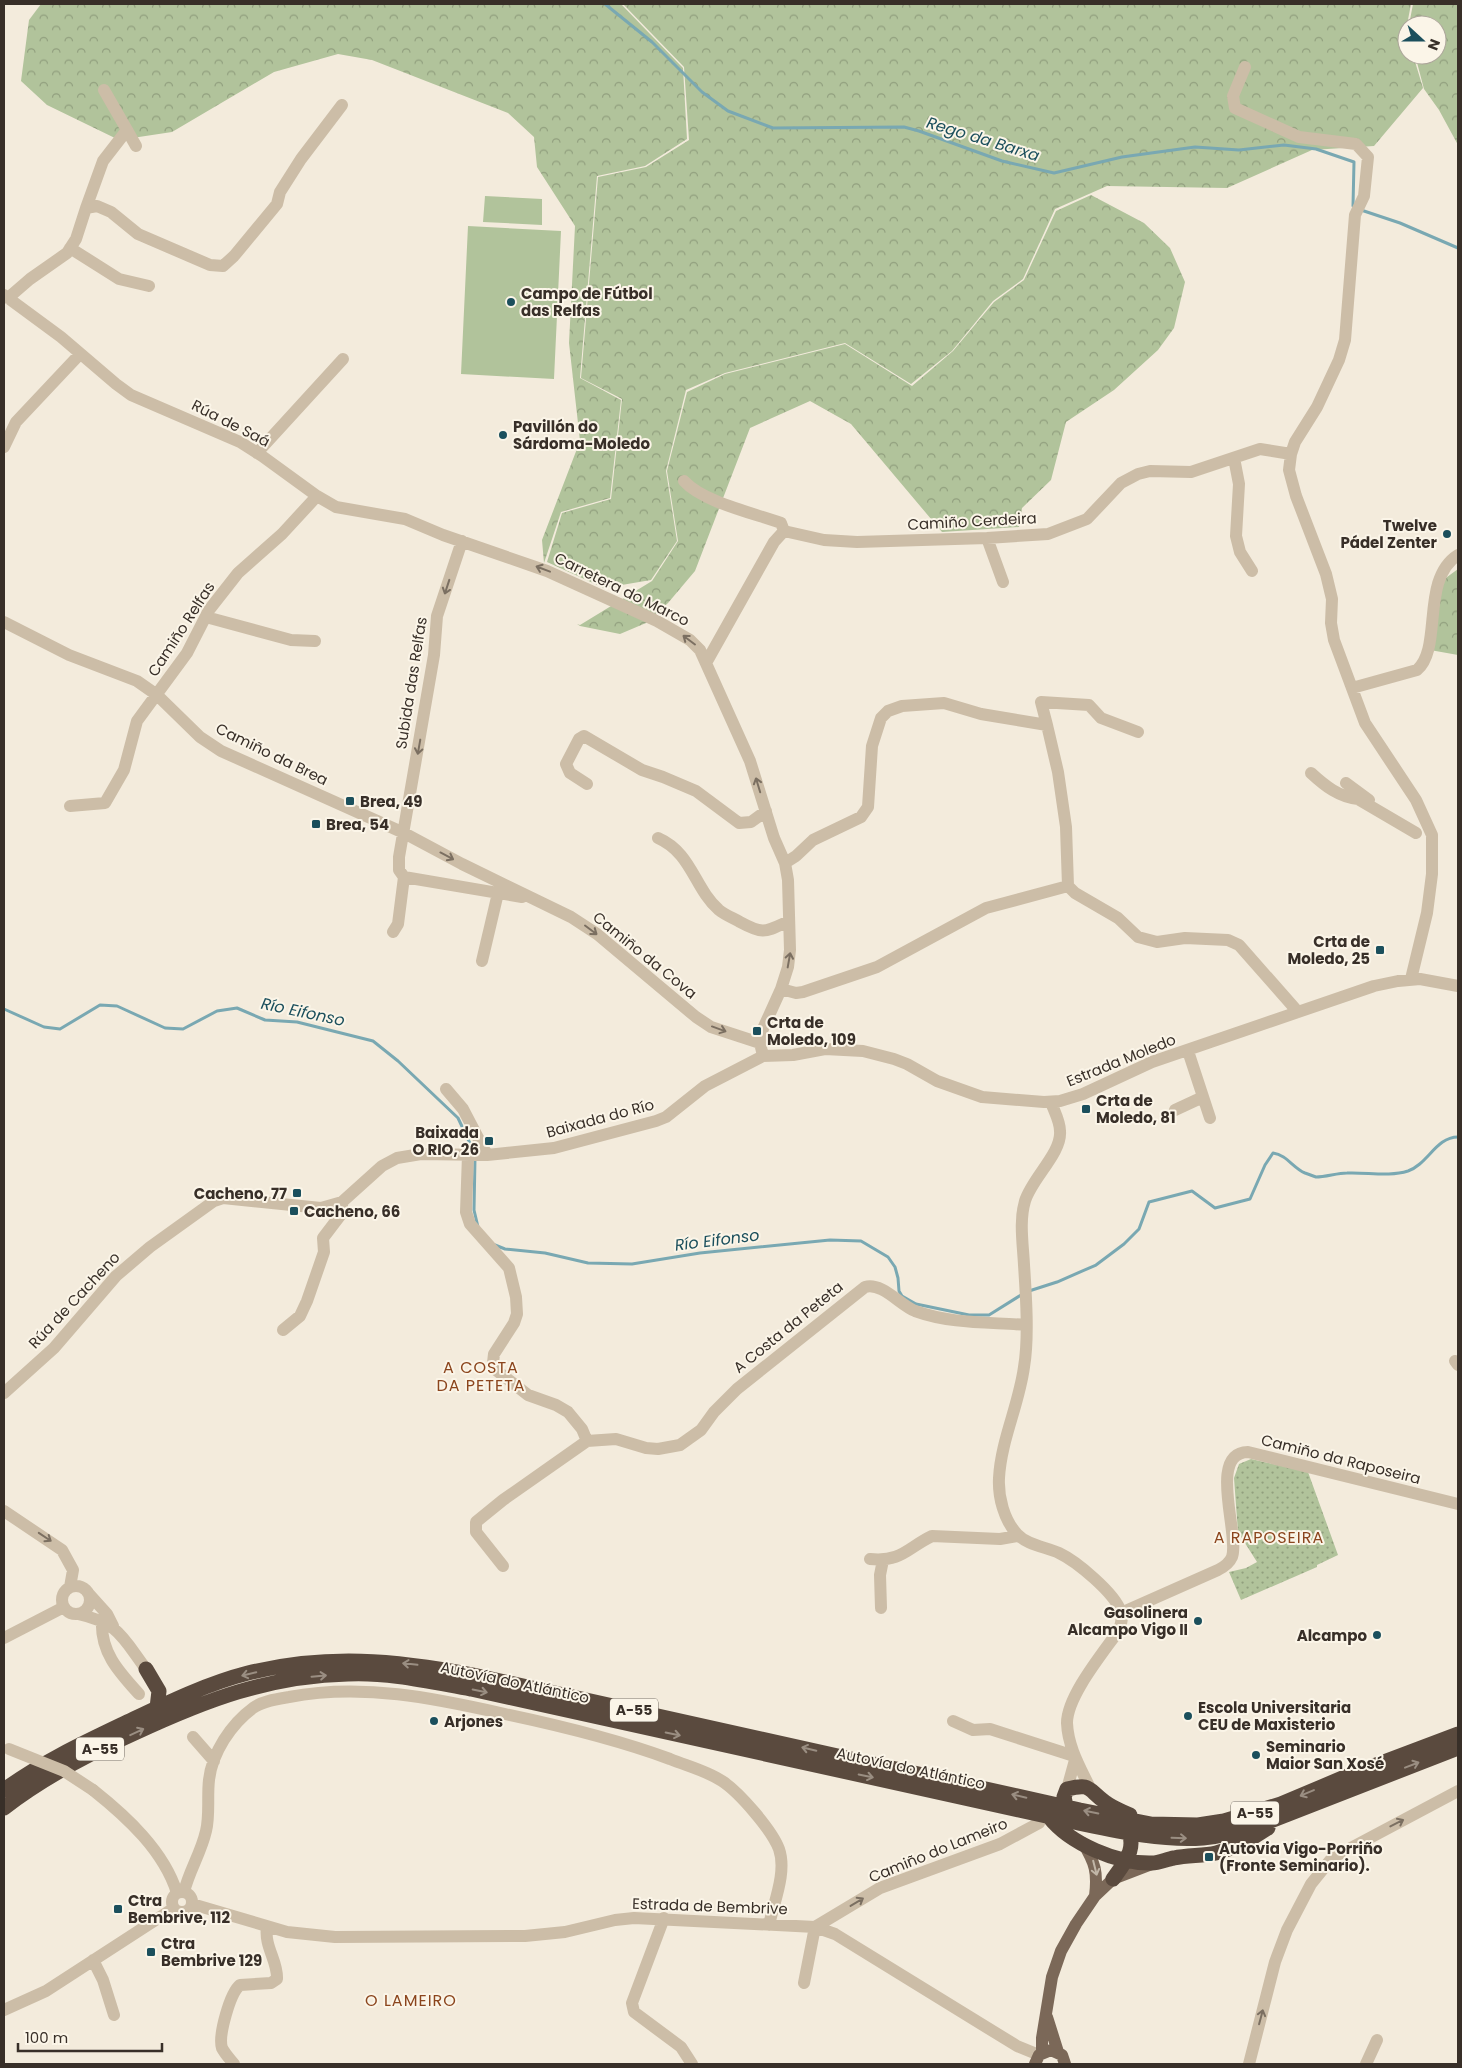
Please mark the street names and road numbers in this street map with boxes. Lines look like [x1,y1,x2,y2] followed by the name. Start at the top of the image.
[188,394,274,452] street label: Rúa de Saá
[907,507,1037,535] street label: Camiño Cerdeira
[551,547,693,631] street label: Carretera do Marco
[142,577,220,680] street label: Camiño Relfas
[390,615,432,751] street label: Subida das Relfas
[212,718,332,790] street label: Camiño da Brea
[589,907,701,1003] street label: Camiño da Cova
[1063,1028,1179,1092] street label: Estrada Moledo
[544,1094,656,1142] street label: Baixada do Río
[24,1247,124,1353] street label: Rúa de Cacheno
[729,1276,847,1378] street label: A Costa da Peteta
[1259,1429,1423,1489] street label: Camiño da Raposeira
[439,1656,591,1708] street label: Autovía do Atlántico
[610,1698,658,1722] road number: A-55
[76,1738,124,1760] road number: A-55
[835,1742,987,1794] street label: Autovía do Atlántico
[1231,1802,1279,1825] road number: A-55
[865,1813,1011,1887] street label: Camiño do Lameiro
[632,1893,788,1919] street label: Estrada de Bembrive

